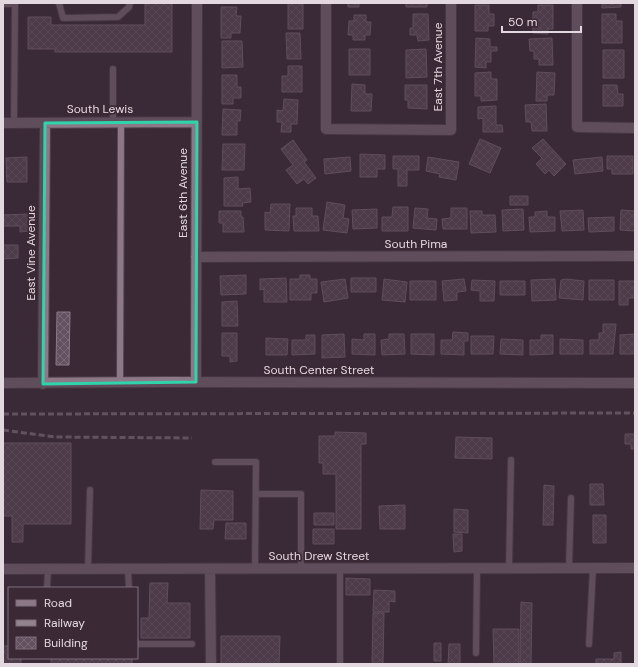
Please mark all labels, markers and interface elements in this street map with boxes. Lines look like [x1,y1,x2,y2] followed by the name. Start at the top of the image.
[502,8,581,34] scale bar
[508,14,537,30] text: 50 m
[430,22,446,111] street label: East 7th Avenue
[67,101,133,117] street label: South Lewis
[175,148,191,238] street label: East 6th Avenue
[23,205,39,301] street label: East Vine Avenue
[385,236,447,252] street label: South Pima
[263,362,375,378] street label: South Center Street
[268,548,370,564] street label: South Drew Street
[8,587,138,659] legend
[44,595,72,611] text: Road
[44,615,85,631] text: Railway
[44,635,88,651] text: Building

